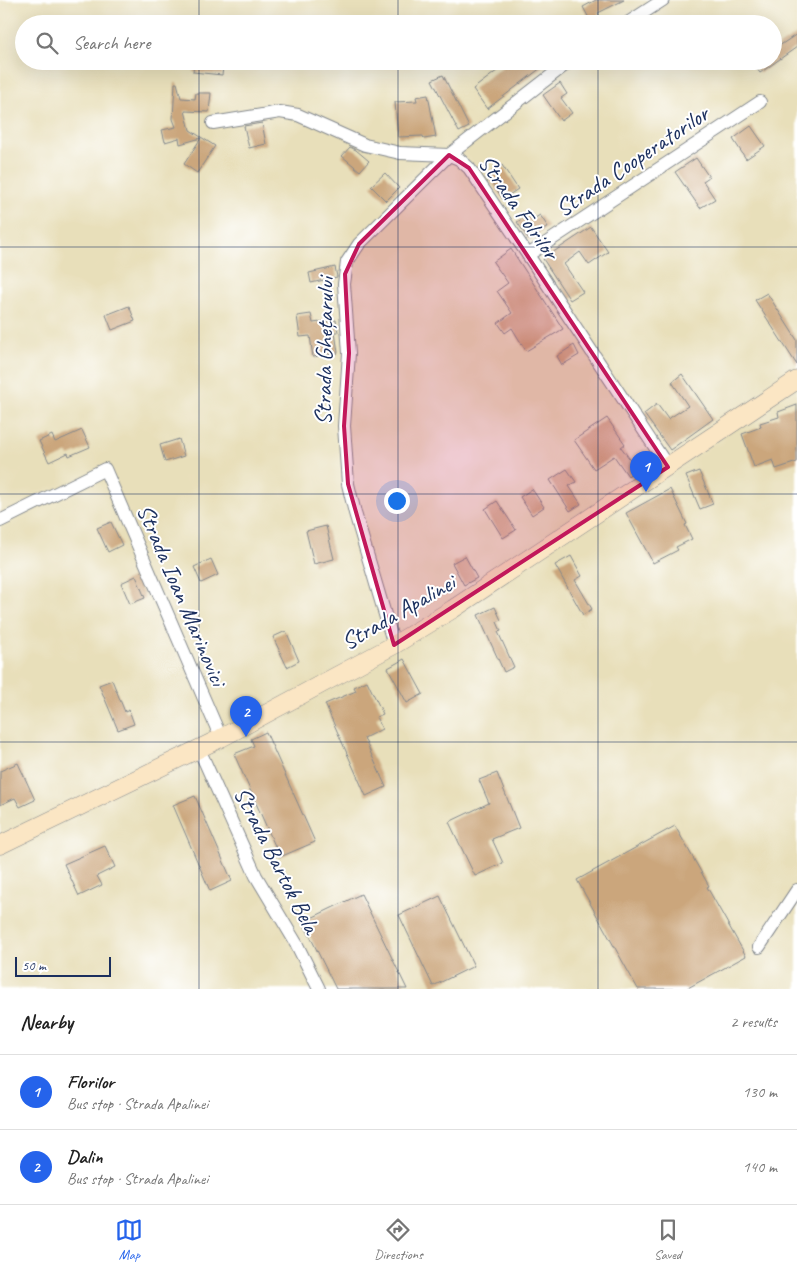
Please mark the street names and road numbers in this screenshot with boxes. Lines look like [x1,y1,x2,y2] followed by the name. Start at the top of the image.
[550,97,716,223] street label: Strada Cooperatorilor
[472,149,567,267] street label: Strada Folrilor
[308,274,340,425] street label: Strada Ghețarului
[130,500,235,693] street label: Strada Ioan Marinovici
[336,566,463,657] street label: Strada Apalinei
[227,782,328,940] street label: Strada Bartok Bela

